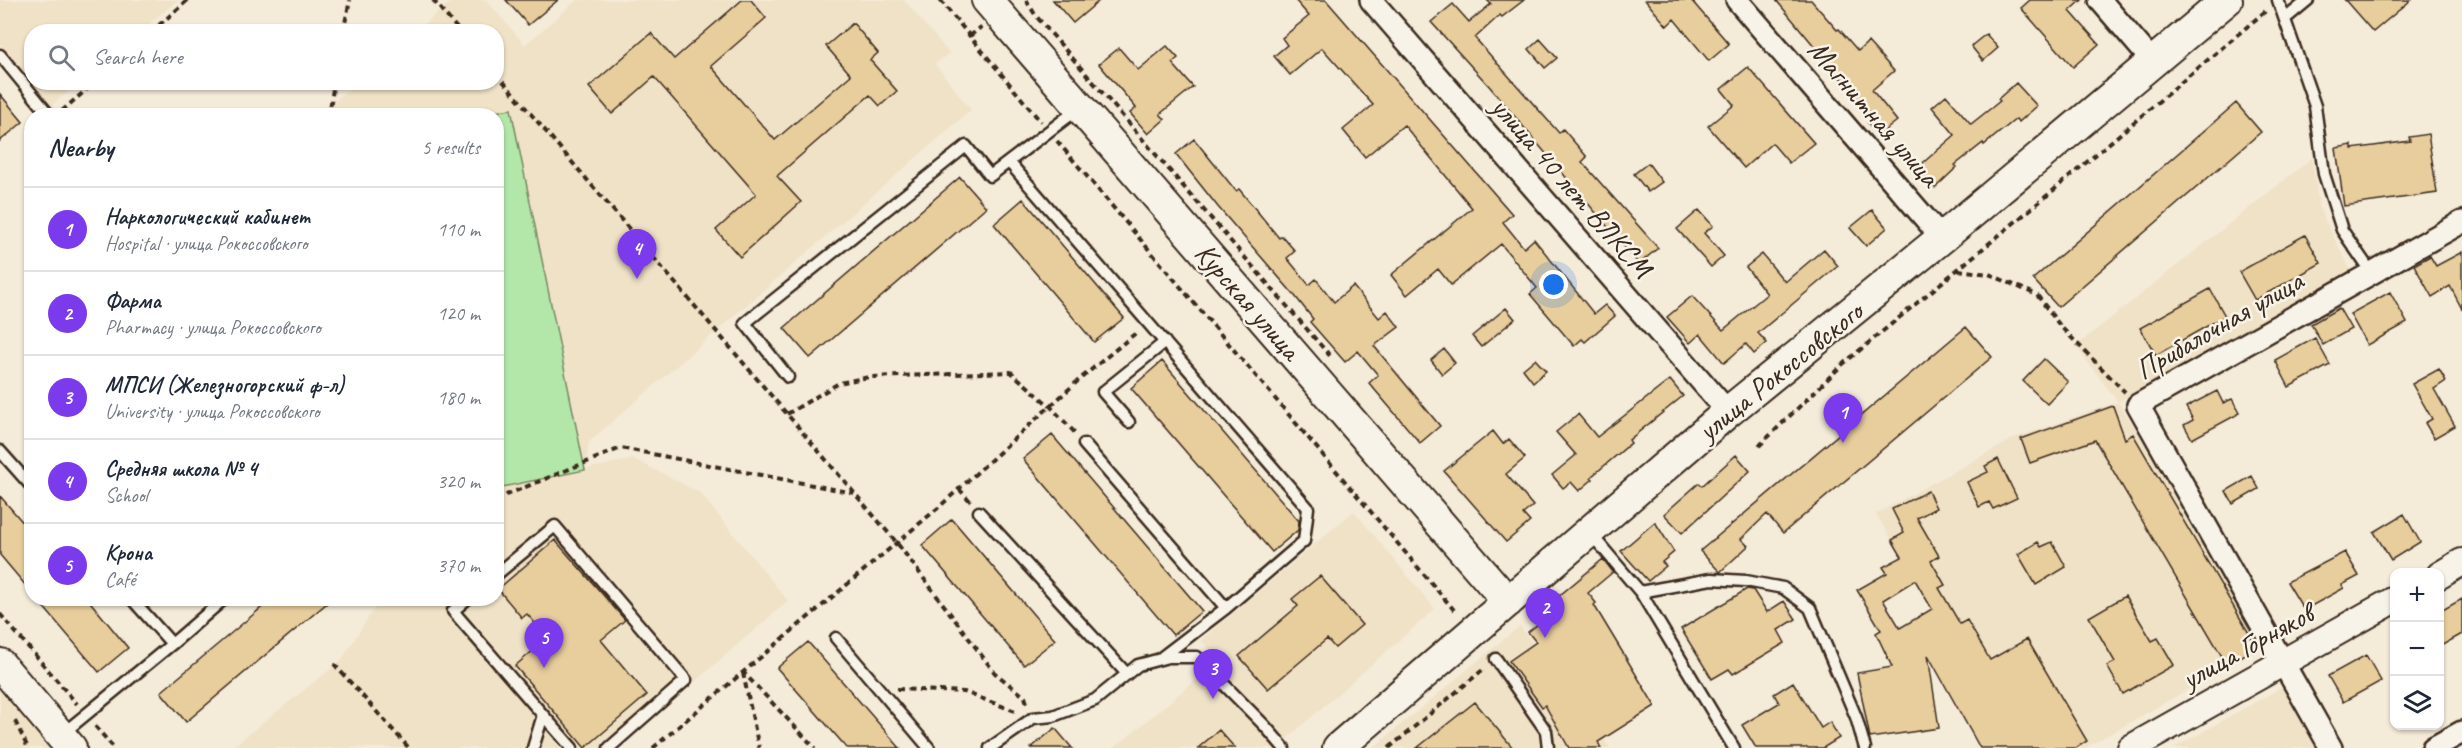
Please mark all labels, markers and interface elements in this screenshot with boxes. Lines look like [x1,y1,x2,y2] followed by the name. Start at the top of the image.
[24,24,504,90] search box
[1800,31,1950,196] street label: Магнитная улица
[45,41,78,74] icon: search
[93,43,183,71] text: Search here
[1482,87,1663,287] street label: улица 40 лет ВЛКСМ
[48,131,113,164] text: Nearby
[421,135,480,160] text: 5 results
[105,203,309,231] text: Наркологический кабинет
[63,217,72,242] text: 1
[437,217,480,242] text: 110 m
[618,230,656,279] pin: 4
[105,231,308,256] text: Hospital · улица Рокоссовского
[1187,234,1311,370] street label: Курская улица
[2128,261,2311,388] street label: Прибалочная улица
[1539,270,1568,299] your location
[105,287,161,315] text: Фарма
[1688,291,1873,451] street label: улица Рокоссовского
[63,301,72,326] text: 2
[437,301,480,326] text: 120 m
[105,315,321,340] text: Pharmacy · улица Рокоссовского
[105,371,344,399] text: МПСИ (Железногорский ф-л)
[63,385,72,410] text: 3
[437,385,480,410] text: 180 m
[1824,394,1862,443] pin: 1
[105,399,320,424] text: University · улица Рокоссовского
[105,455,257,483] text: Средняя школа № 4
[63,469,72,494] text: 4
[437,469,480,494] text: 320 m
[105,483,148,508] text: School
[105,539,152,567] text: Крона
[63,553,72,578] text: 5
[437,553,480,578] text: 370 m
[105,567,136,592] text: Café
[2390,568,2444,730] map controls
[2390,568,2444,622] button: +
[1526,588,1564,638] pin: 2
[2173,591,2325,699] street label: улица Горняков
[524,618,564,668] pin: 5
[2390,622,2444,676] button: −
[1194,650,1232,699] pin: 3
[2390,676,2444,730] button: layers

